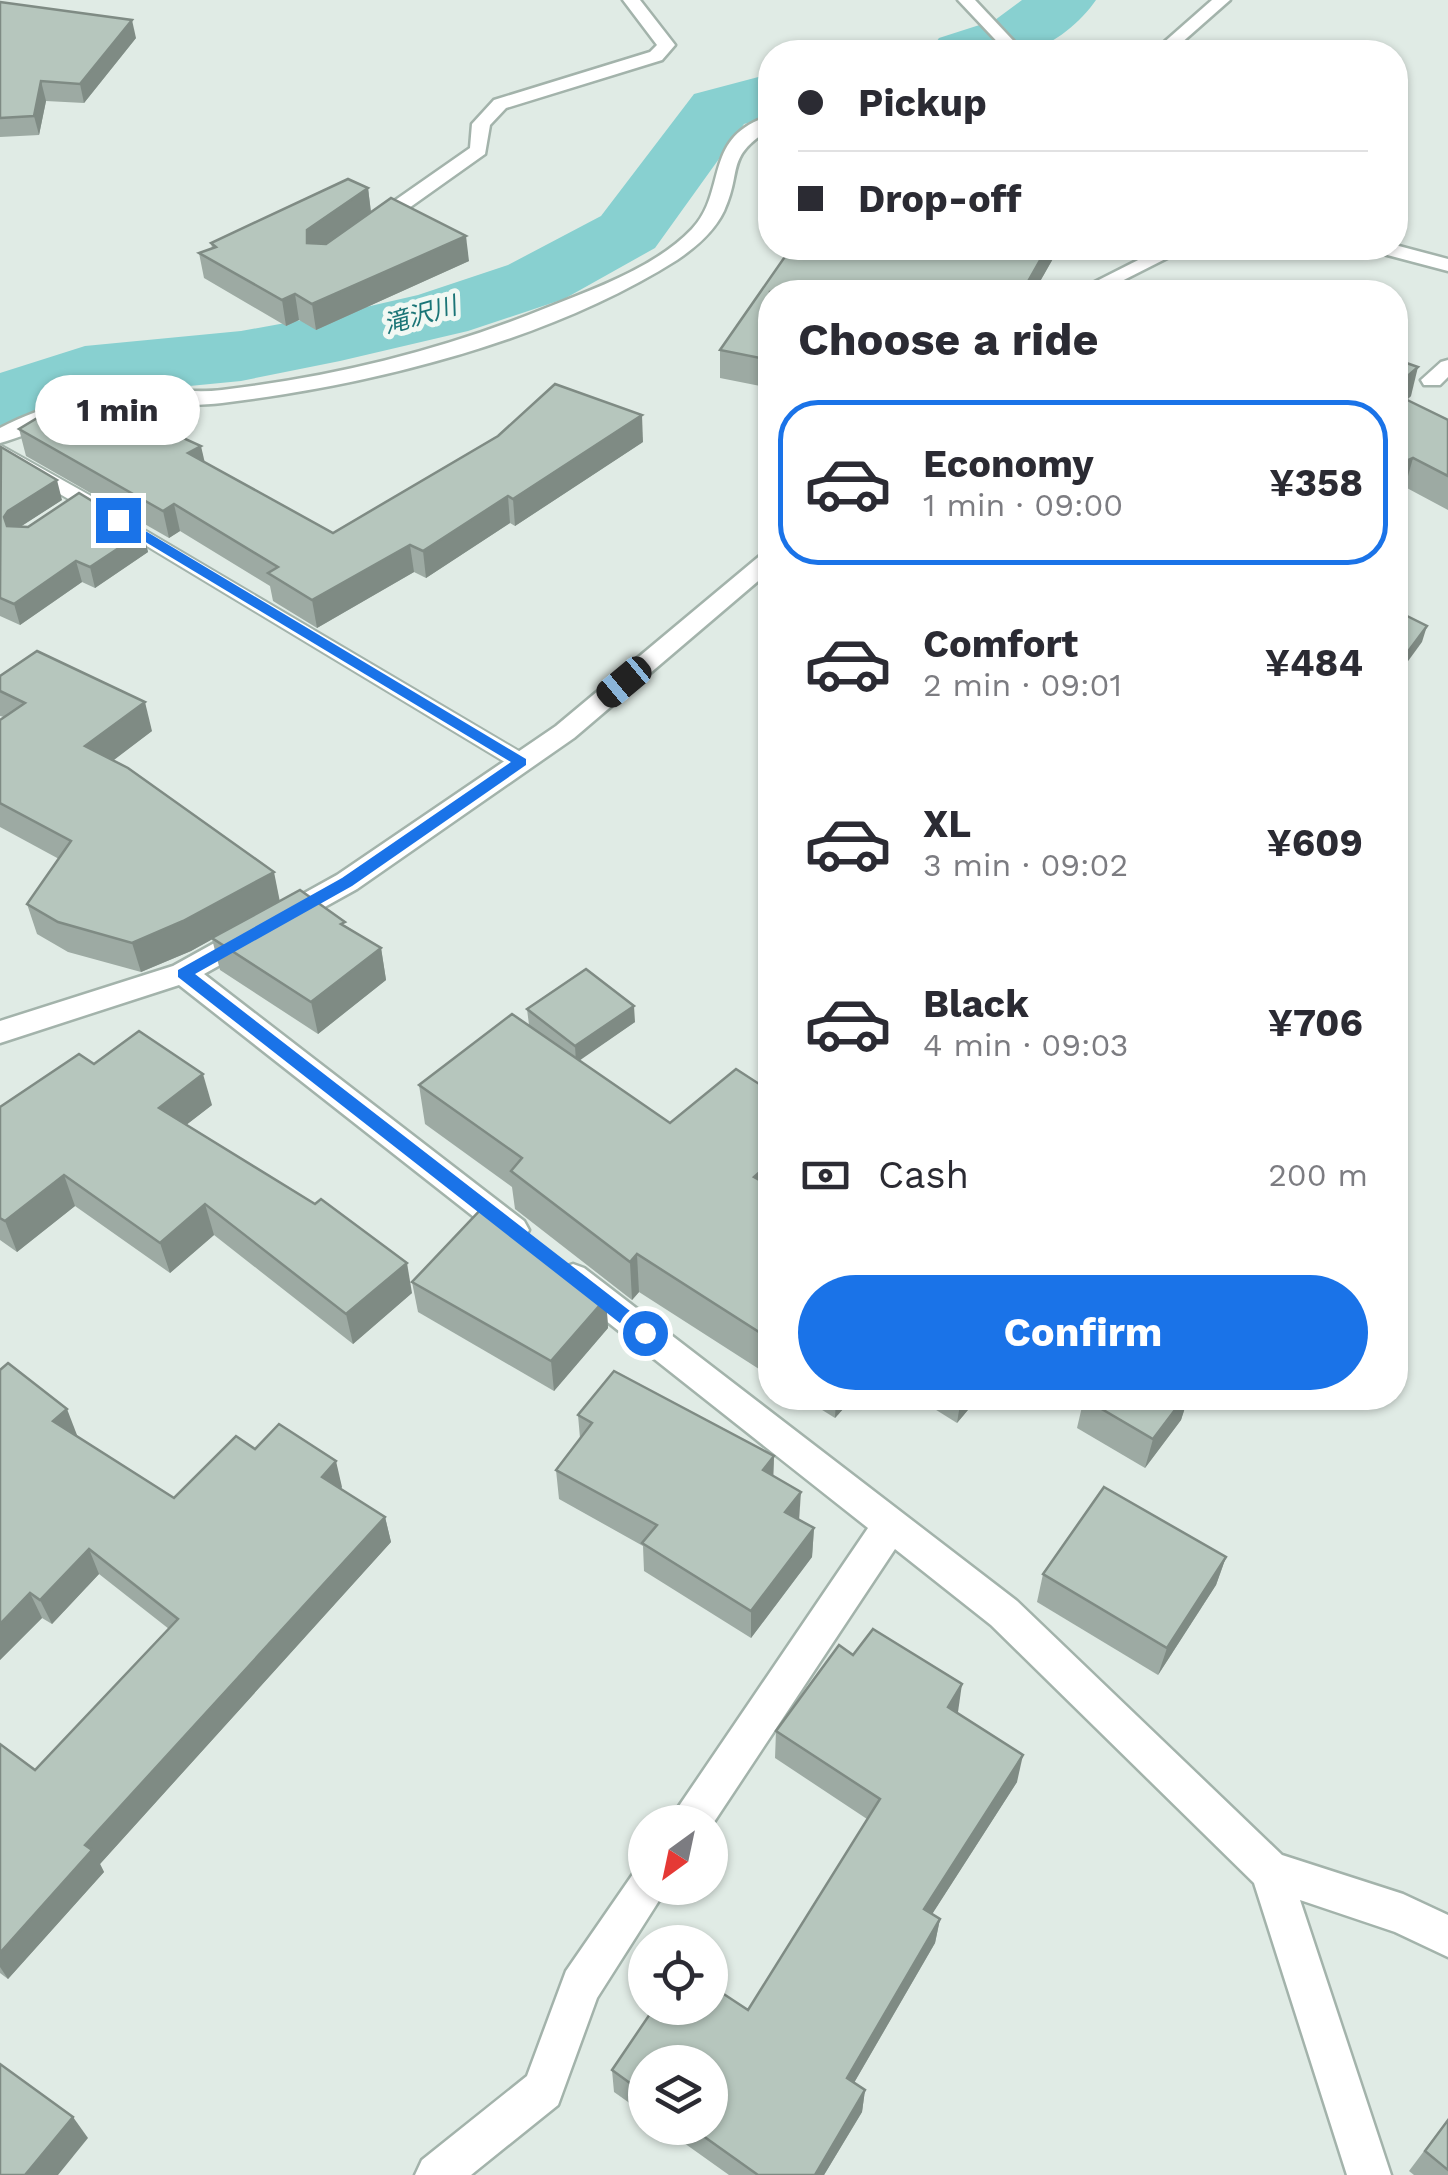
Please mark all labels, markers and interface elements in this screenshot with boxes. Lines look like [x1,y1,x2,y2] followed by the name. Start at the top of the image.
[858,81,987,125] text: Pickup
[858,177,1022,221] text: Drop-off
[380,290,463,339] water label: 滝沢川
[798,313,1098,366] text: Choose a ride
[36,375,200,445] callout: 1 min
[76,391,159,429] text: 1 min
[803,438,893,528] icon: car
[923,442,1094,486] text: Economy
[1269,461,1363,505] text: ¥358
[923,486,1123,524] text: 1 min · 09:00
[96,498,141,543] route end
[803,618,893,708] icon: car
[923,622,1078,666] text: Comfort
[1265,641,1363,685] text: ¥484
[591,651,657,713] car
[923,666,1122,704] text: 2 min · 09:01
[803,798,893,888] icon: car
[923,802,971,846] text: XL
[1266,821,1363,865] text: ¥609
[923,846,1128,884] text: 3 min · 09:02
[803,978,893,1068] icon: car
[923,982,1029,1026] text: Black
[1268,1001,1363,1045] text: ¥706
[923,1026,1128,1064] text: 4 min · 09:03
[798,1148,853,1203] icon: cash
[878,1153,969,1197] text: Cash
[1268,1156,1368,1194] text: 200 m
[798,1275,1368,1390] button: Confirm
[623,1311,668,1356] route start
[628,1805,728,1905] north arrow
[628,1805,728,2145] map controls
[628,1925,728,2025] button: locate
[628,2045,728,2145] button: layers

